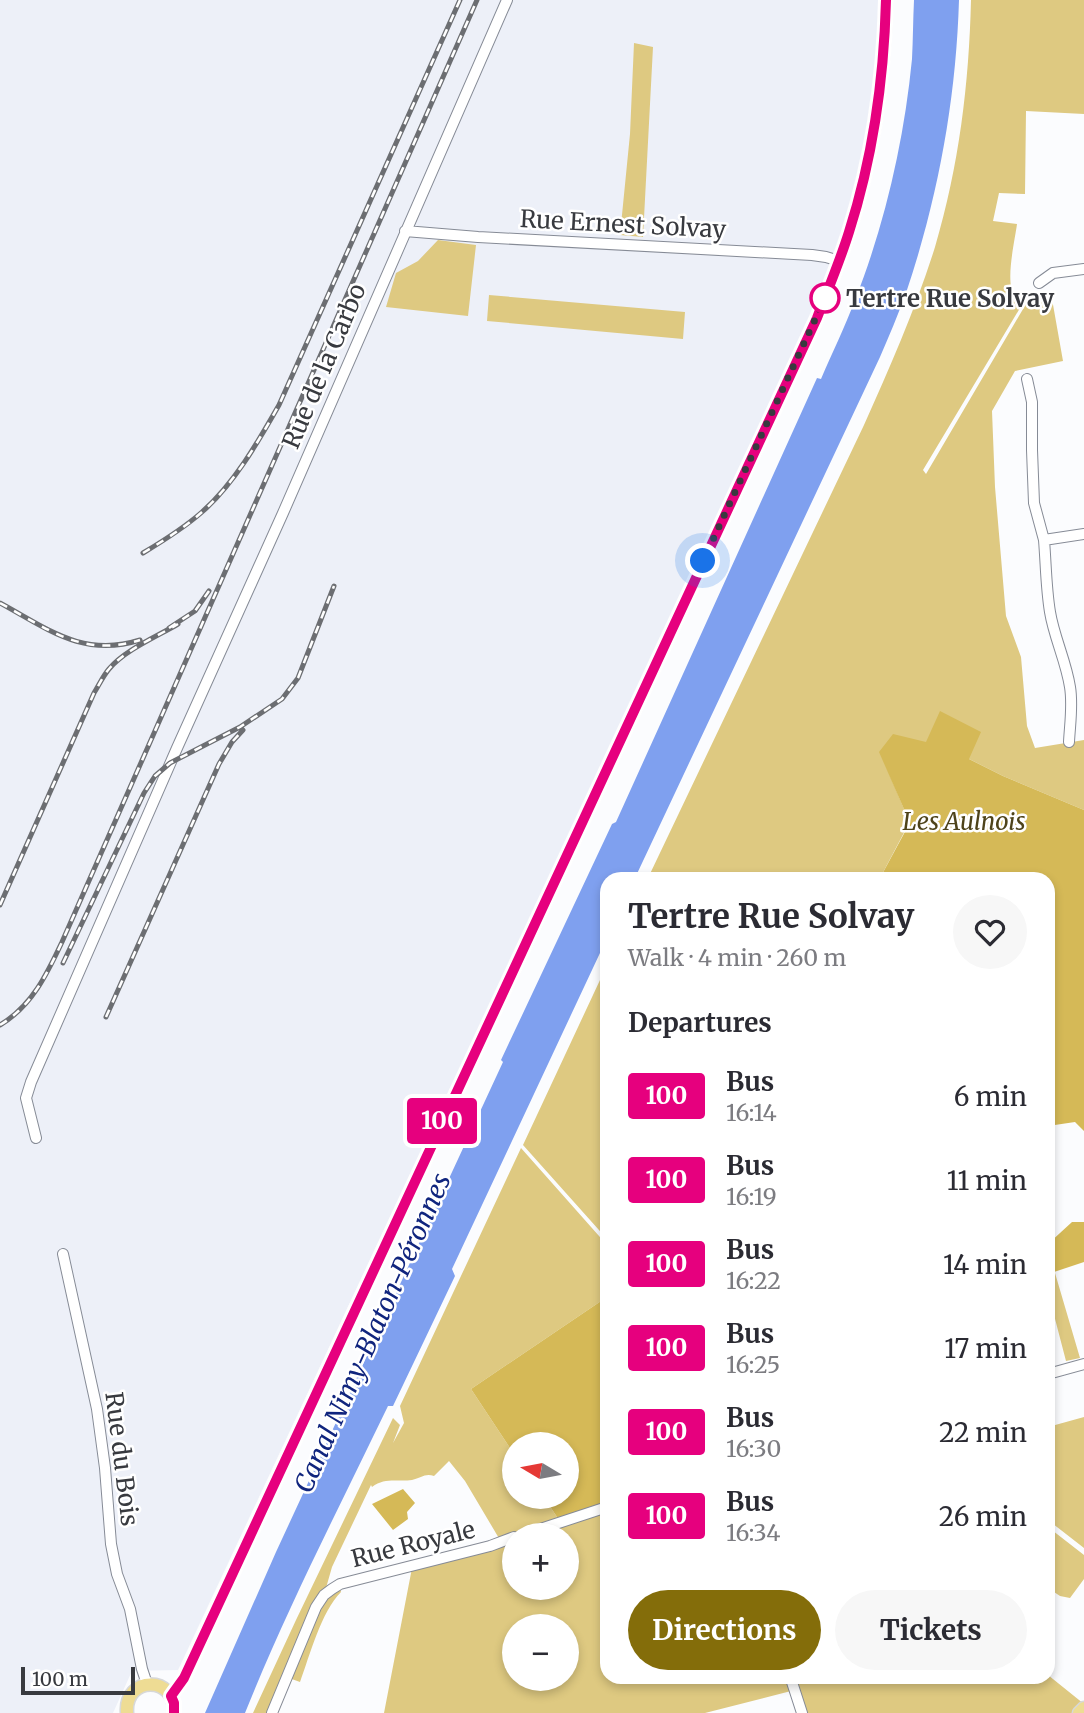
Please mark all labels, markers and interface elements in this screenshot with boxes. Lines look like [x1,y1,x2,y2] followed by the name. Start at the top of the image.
[519,203,727,245] street label: Rue Ernest Solvay
[275,279,373,453] street label: Rue de la Carbo
[810,283,840,313] marker: Tertre Rue Solvay
[846,283,1055,314] place label: Tertre Rue Solvay
[685,543,720,578] your location
[902,806,1026,837] park label: Les Aulnois
[953,895,1027,969] button: heart
[628,896,914,937] text: Tertre Rue Solvay
[628,943,846,972] text: Walk · 4 min · 260 m
[628,1006,772,1039] text: Departures
[726,1065,774,1098] text: Bus
[645,1080,688,1111] text: 100
[954,1080,1027,1113] text: 6 min
[402,1098,482,1144] line badge: 100
[726,1098,777,1127] text: 16:14
[421,1105,463,1136] text: 100
[726,1149,774,1182] text: Bus
[645,1164,688,1195] text: 100
[947,1164,1027,1197] text: 11 min
[287,1168,458,1498] water label: Canal Nimy-Blaton-Péronnes
[726,1182,777,1211] text: 16:19
[726,1233,774,1266] text: Bus
[645,1248,688,1279] text: 100
[943,1248,1027,1281] text: 14 min
[726,1266,781,1295] text: 16:22
[726,1317,774,1350] text: Bus
[645,1332,688,1363] text: 100
[944,1332,1027,1365] text: 17 min
[726,1350,780,1379] text: 16:25
[98,1390,146,1528] street label: Rue du Bois
[726,1401,774,1434] text: Bus
[645,1416,688,1447] text: 100
[939,1416,1027,1449] text: 22 min
[502,1432,579,1508] north arrow
[502,1432,579,1691] map controls
[726,1434,781,1463] text: 16:30
[726,1485,774,1518] text: Bus
[645,1500,688,1531] text: 100
[939,1500,1027,1533] text: 26 min
[348,1514,478,1574] street label: Rue Royale
[726,1518,781,1547] text: 16:34
[502,1523,579,1600] button: +
[628,1590,821,1670] button: Directions
[835,1590,1027,1670] button: Tickets
[502,1614,579,1691] button: −
[21,1664,135,1696] scale bar
[32,1667,88,1691] text: 100 m

